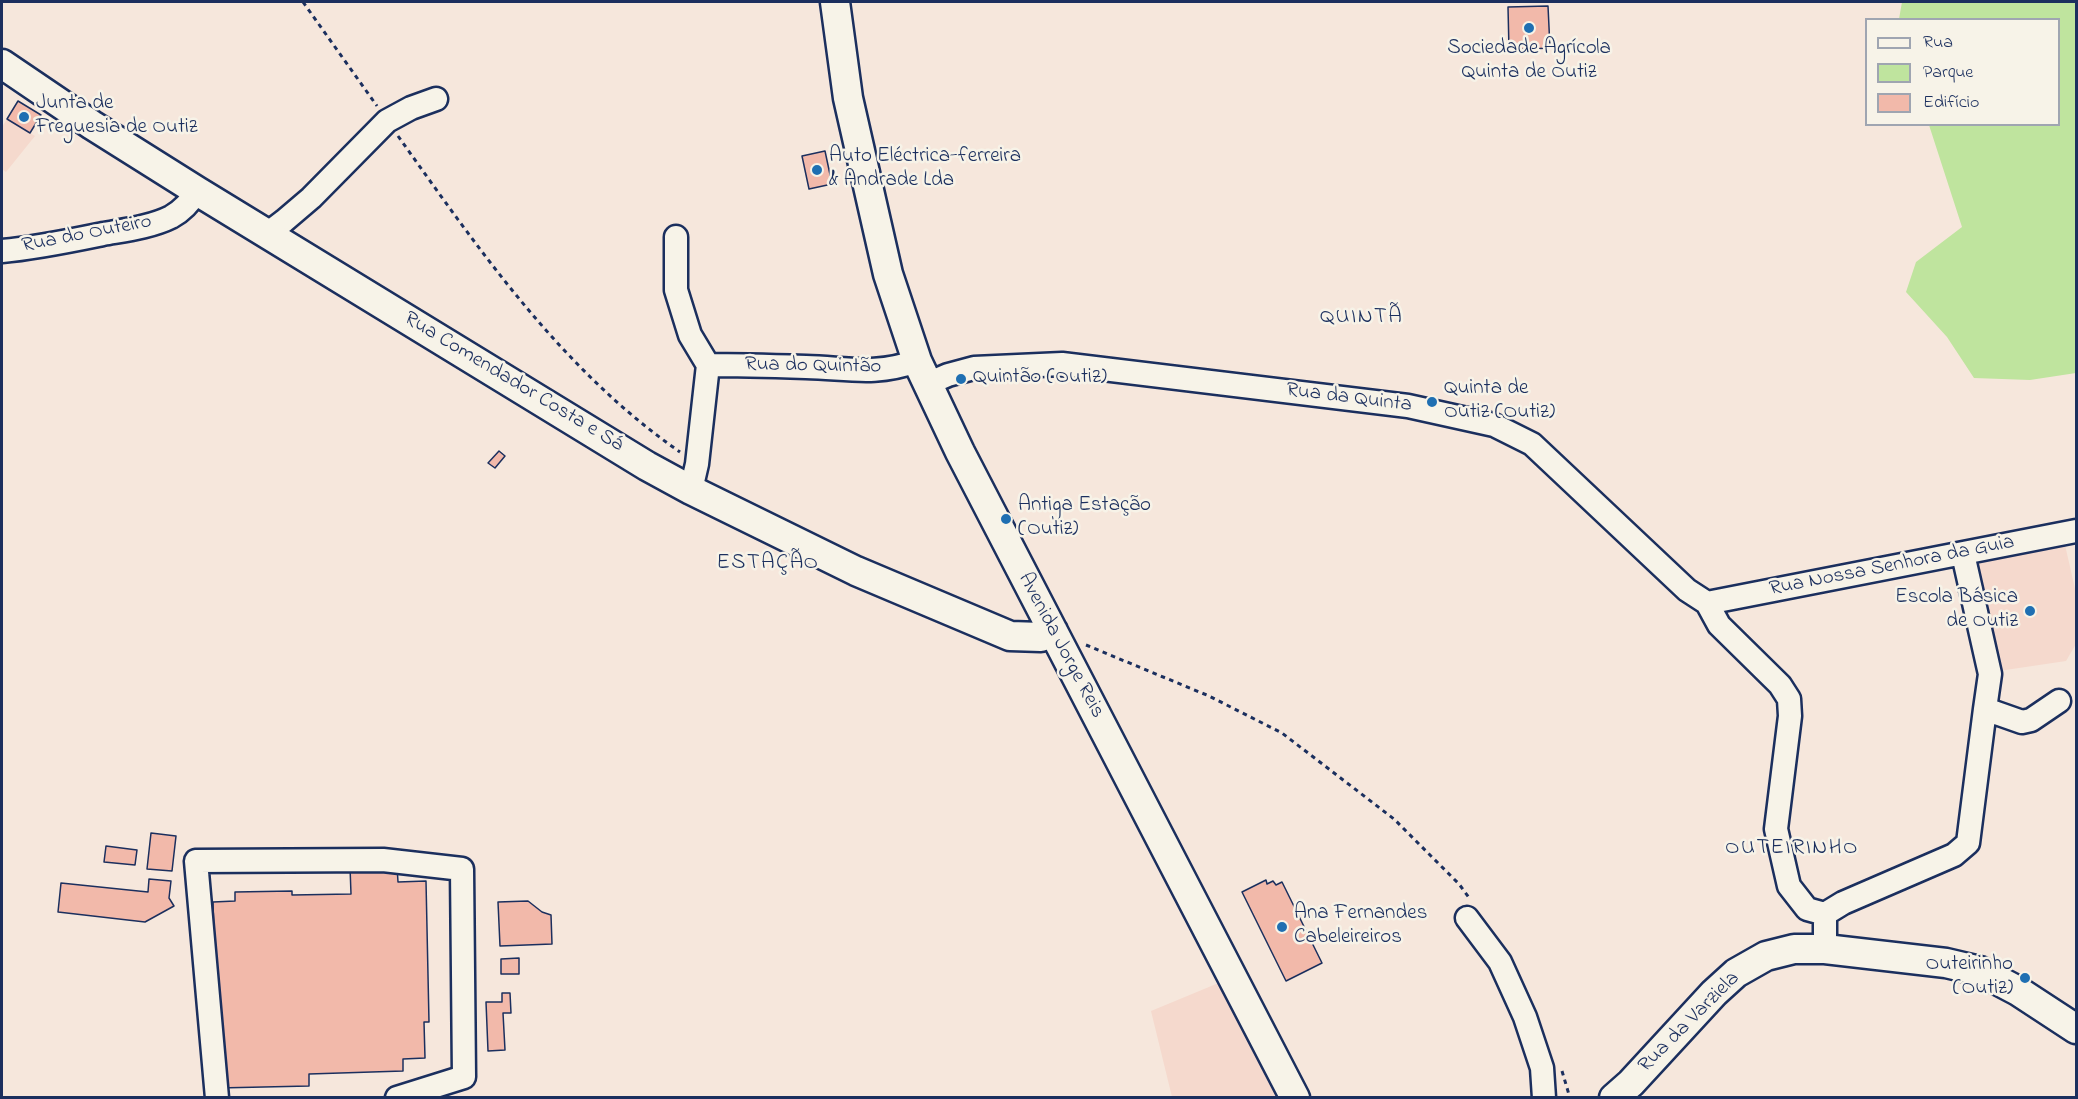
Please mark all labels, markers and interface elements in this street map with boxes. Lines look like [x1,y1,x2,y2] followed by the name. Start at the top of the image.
[1865,18,2060,126] legend
[1522,21,1536,35] marker: Sociedade Agrícola Quinta de Outiz
[1923,30,1953,56] text: Rua
[1447,37,1611,87] place label: Sociedade Agrícola Quinta de Outiz
[1923,60,1973,86] text: Parque
[1923,90,1979,116] text: Edifício
[36,92,198,142] place label: Junta de Freguesia de Outiz
[17,110,31,124] marker: Junta de Freguesia de Outiz
[829,145,1021,195] place label: Auto Eléctrica-ferreira & Andrade Lda
[810,163,824,177] marker: Auto Eléctrica-ferreira & Andrade Lda
[20,210,154,260] street label: Rua do Outeiro
[1320,305,1402,331] district label: QUINTÃ
[399,307,627,459] street label: Rua Comendador Costa e Sá
[745,353,881,381] street label: Rua do Quintão
[973,366,1107,392] place label: Quintão (Outiz)
[954,372,968,386] marker: Quintão (Outiz)
[1444,377,1555,427] place label: Quinta de Outiz (Outiz)
[1285,379,1413,419] street label: Rua da Quinta
[1425,395,1439,409] marker: Quinta de Outiz (Outiz)
[1018,494,1151,544] place label: Antiga Estação (Outiz)
[999,512,1013,526] marker: Antiga Estação (Outiz)
[1767,531,2017,603] street label: Rua Nossa Senhora da Guia
[716,551,820,577] district label: ESTAÇÃO
[1011,569,1109,723] street label: Avenida Jorge Reis
[1895,586,2018,636] place label: Escola Básica de Outiz
[2023,604,2037,618] marker: Escola Básica de Outiz
[1725,836,1859,862] district label: OUTEIRINHO
[1294,902,1427,952] place label: Ana Fernandes Cabeleireiros
[1275,920,1289,934] marker: Ana Fernandes Cabeleireiros
[1925,953,2013,1003] place label: Outeirinho (Outiz)
[1634,967,1746,1079] street label: Rua da Varziela
[2018,971,2032,985] marker: Outeirinho (Outiz)

